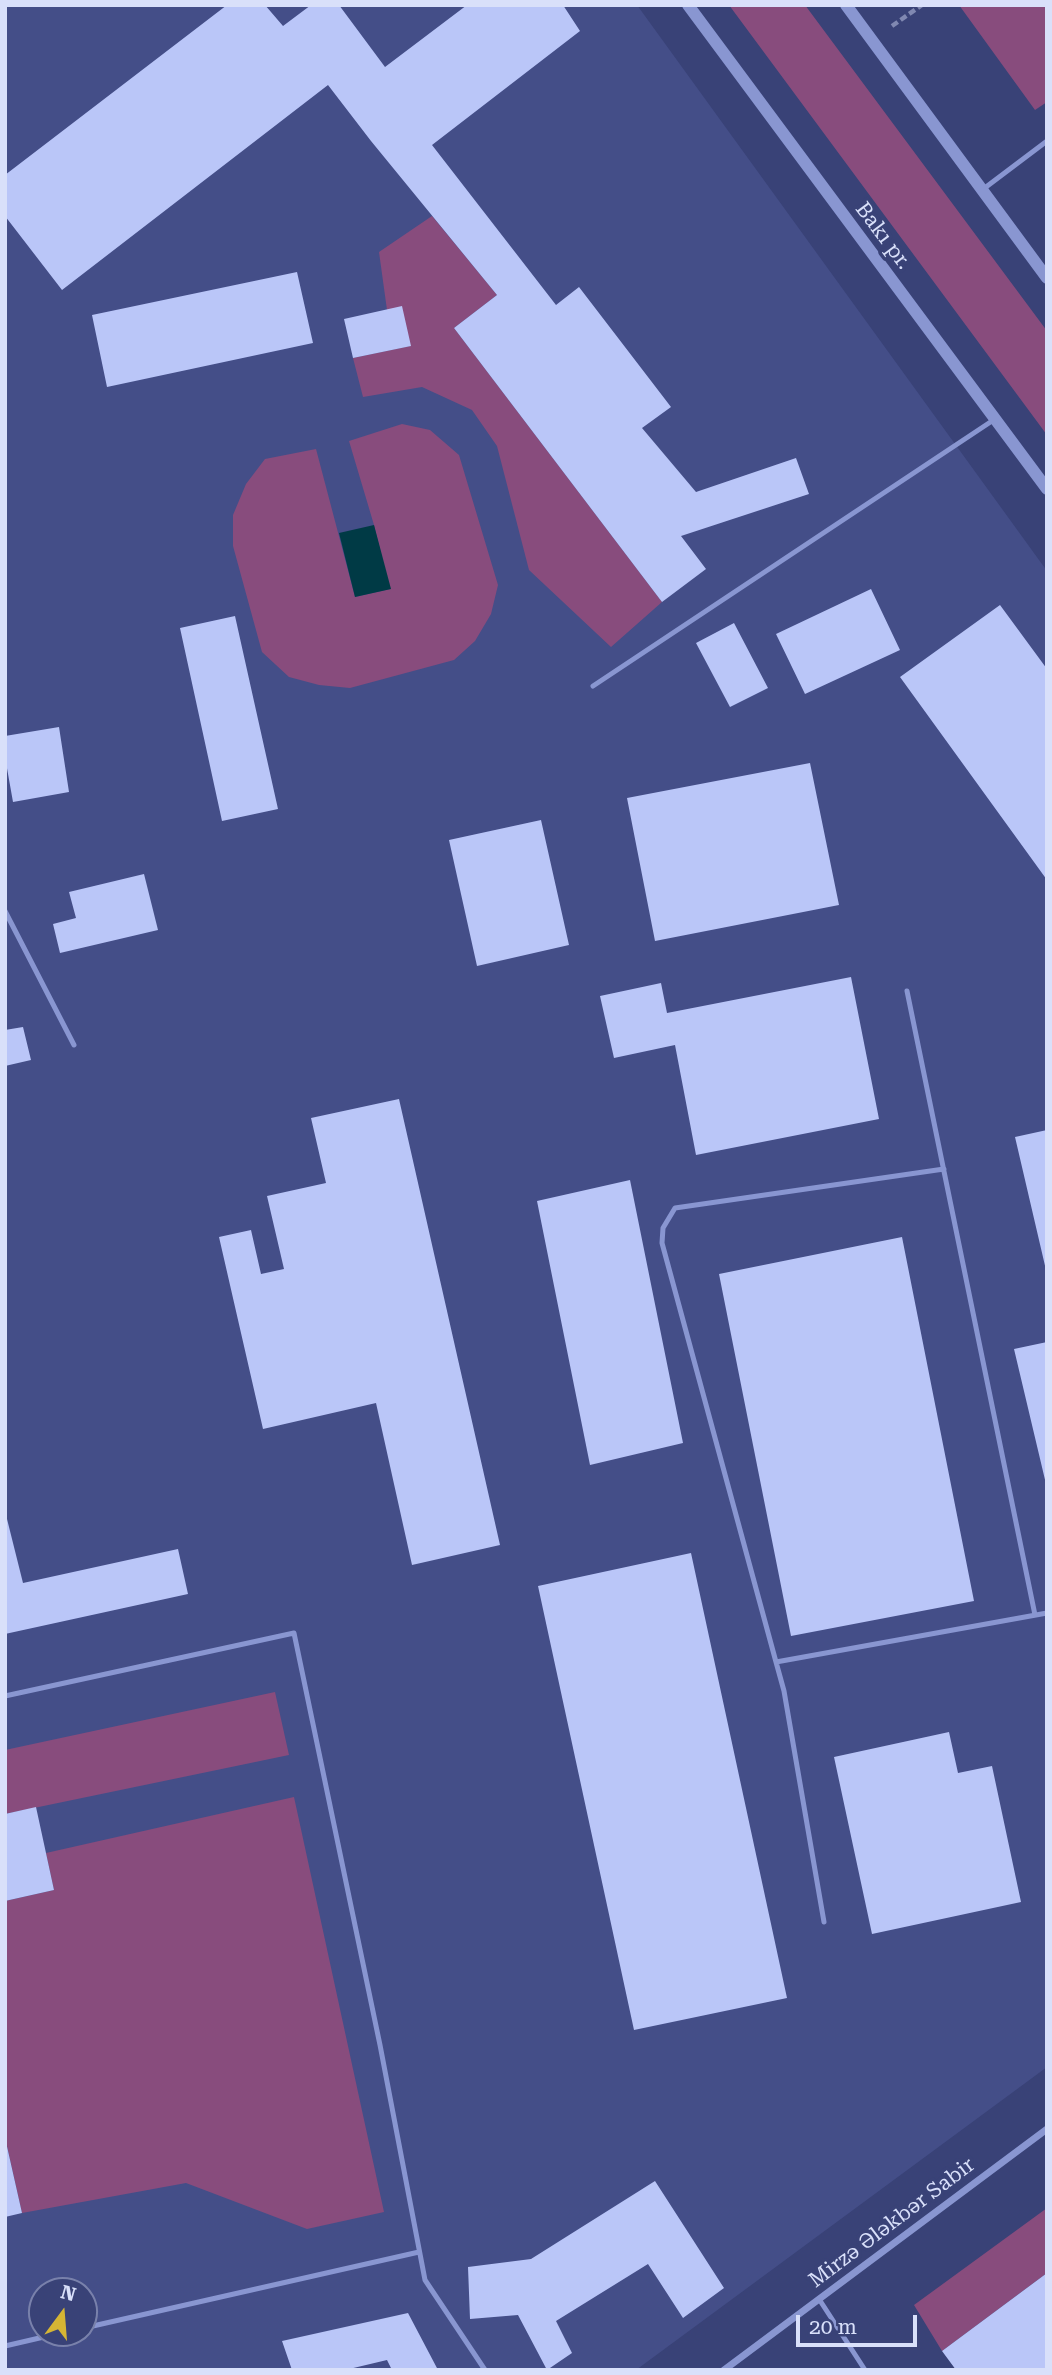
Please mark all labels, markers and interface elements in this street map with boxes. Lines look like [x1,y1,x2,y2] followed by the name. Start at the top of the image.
[850,197,916,275] street label: Bakı pr.
[804,2153,980,2293] street label: Mirzə Ələkbər Sabir
[28,2277,98,2347] north arrow
[58,2280,79,2306] text: N
[800,2302,921,2346] scale bar
[809,2315,857,2339] text: 20 m

